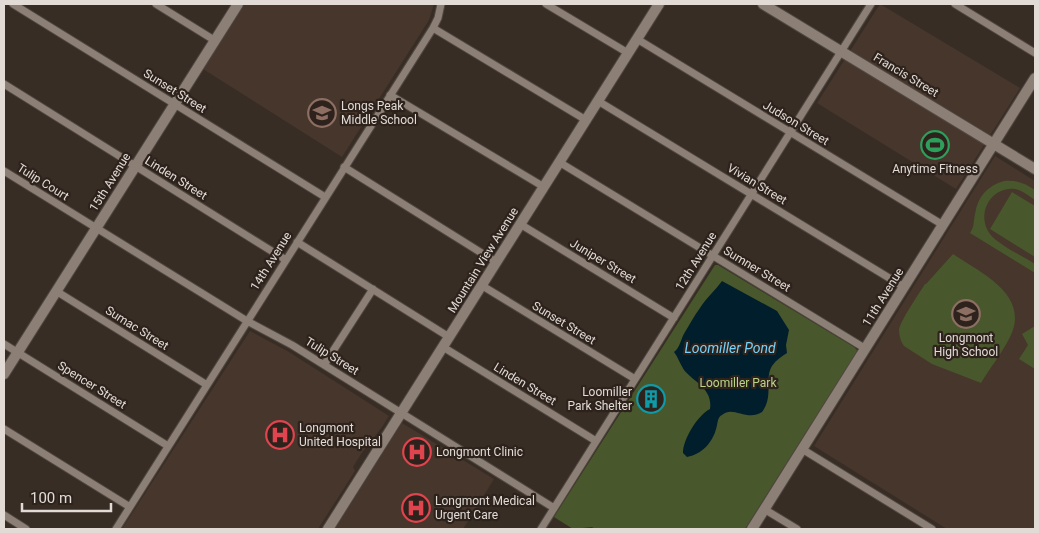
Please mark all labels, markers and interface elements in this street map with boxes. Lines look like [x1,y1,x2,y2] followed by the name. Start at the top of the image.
[871,50,941,100] street label: Francis Street
[141,66,209,116] street label: Sunset Street
[307,98,337,128] school or university icon: Longs Peak Middle School
[761,98,832,148] street label: Judson Street
[341,99,417,127] place label: Longs Peak Middle School
[920,130,950,160] sports icon: Anytime Fitness
[87,150,133,214] street label: 15th Avenue
[142,153,210,203] street label: Linden Street
[15,161,72,203] street label: Tulip Court
[725,161,789,207] street label: Vivian Street
[892,162,978,176] place label: Anytime Fitness
[445,205,521,315] street label: Mountain View Avenue
[248,229,294,293] street label: 14th Avenue
[673,229,719,293] street label: 12th Avenue
[567,236,639,286] street label: Juniper Street
[721,243,793,295] street label: Sumner Street
[860,265,906,329] street label: 11th Avenue
[530,299,598,347] street label: Sunset Street
[951,299,981,329] school or university icon: Longmont High School
[103,303,171,353] street label: Sumac Street
[934,331,998,359] place label: Longmont High School
[303,334,361,378] street label: Tulip Street
[684,340,776,356] water label: Loomiller Pond
[55,358,129,412] street label: Spencer Street
[491,360,559,408] street label: Linden Street
[699,376,777,390] park label: Loomiller Park
[636,384,666,414] building icon: Loomiller Park Shelter
[567,385,632,413] place label: Loomiller Park Shelter
[265,420,295,450] hospital icon: Longmont United Hospital
[299,421,381,449] place label: Longmont United Hospital
[402,437,432,467] hospital icon: Longmont Clinic
[436,445,523,459] place label: Longmont Clinic
[22,480,111,512] scale bar
[30,489,72,507] text: 100 m
[401,493,431,523] hospital icon: Longmont Medical Urgent Care
[435,494,535,522] place label: Longmont Medical Urgent Care

